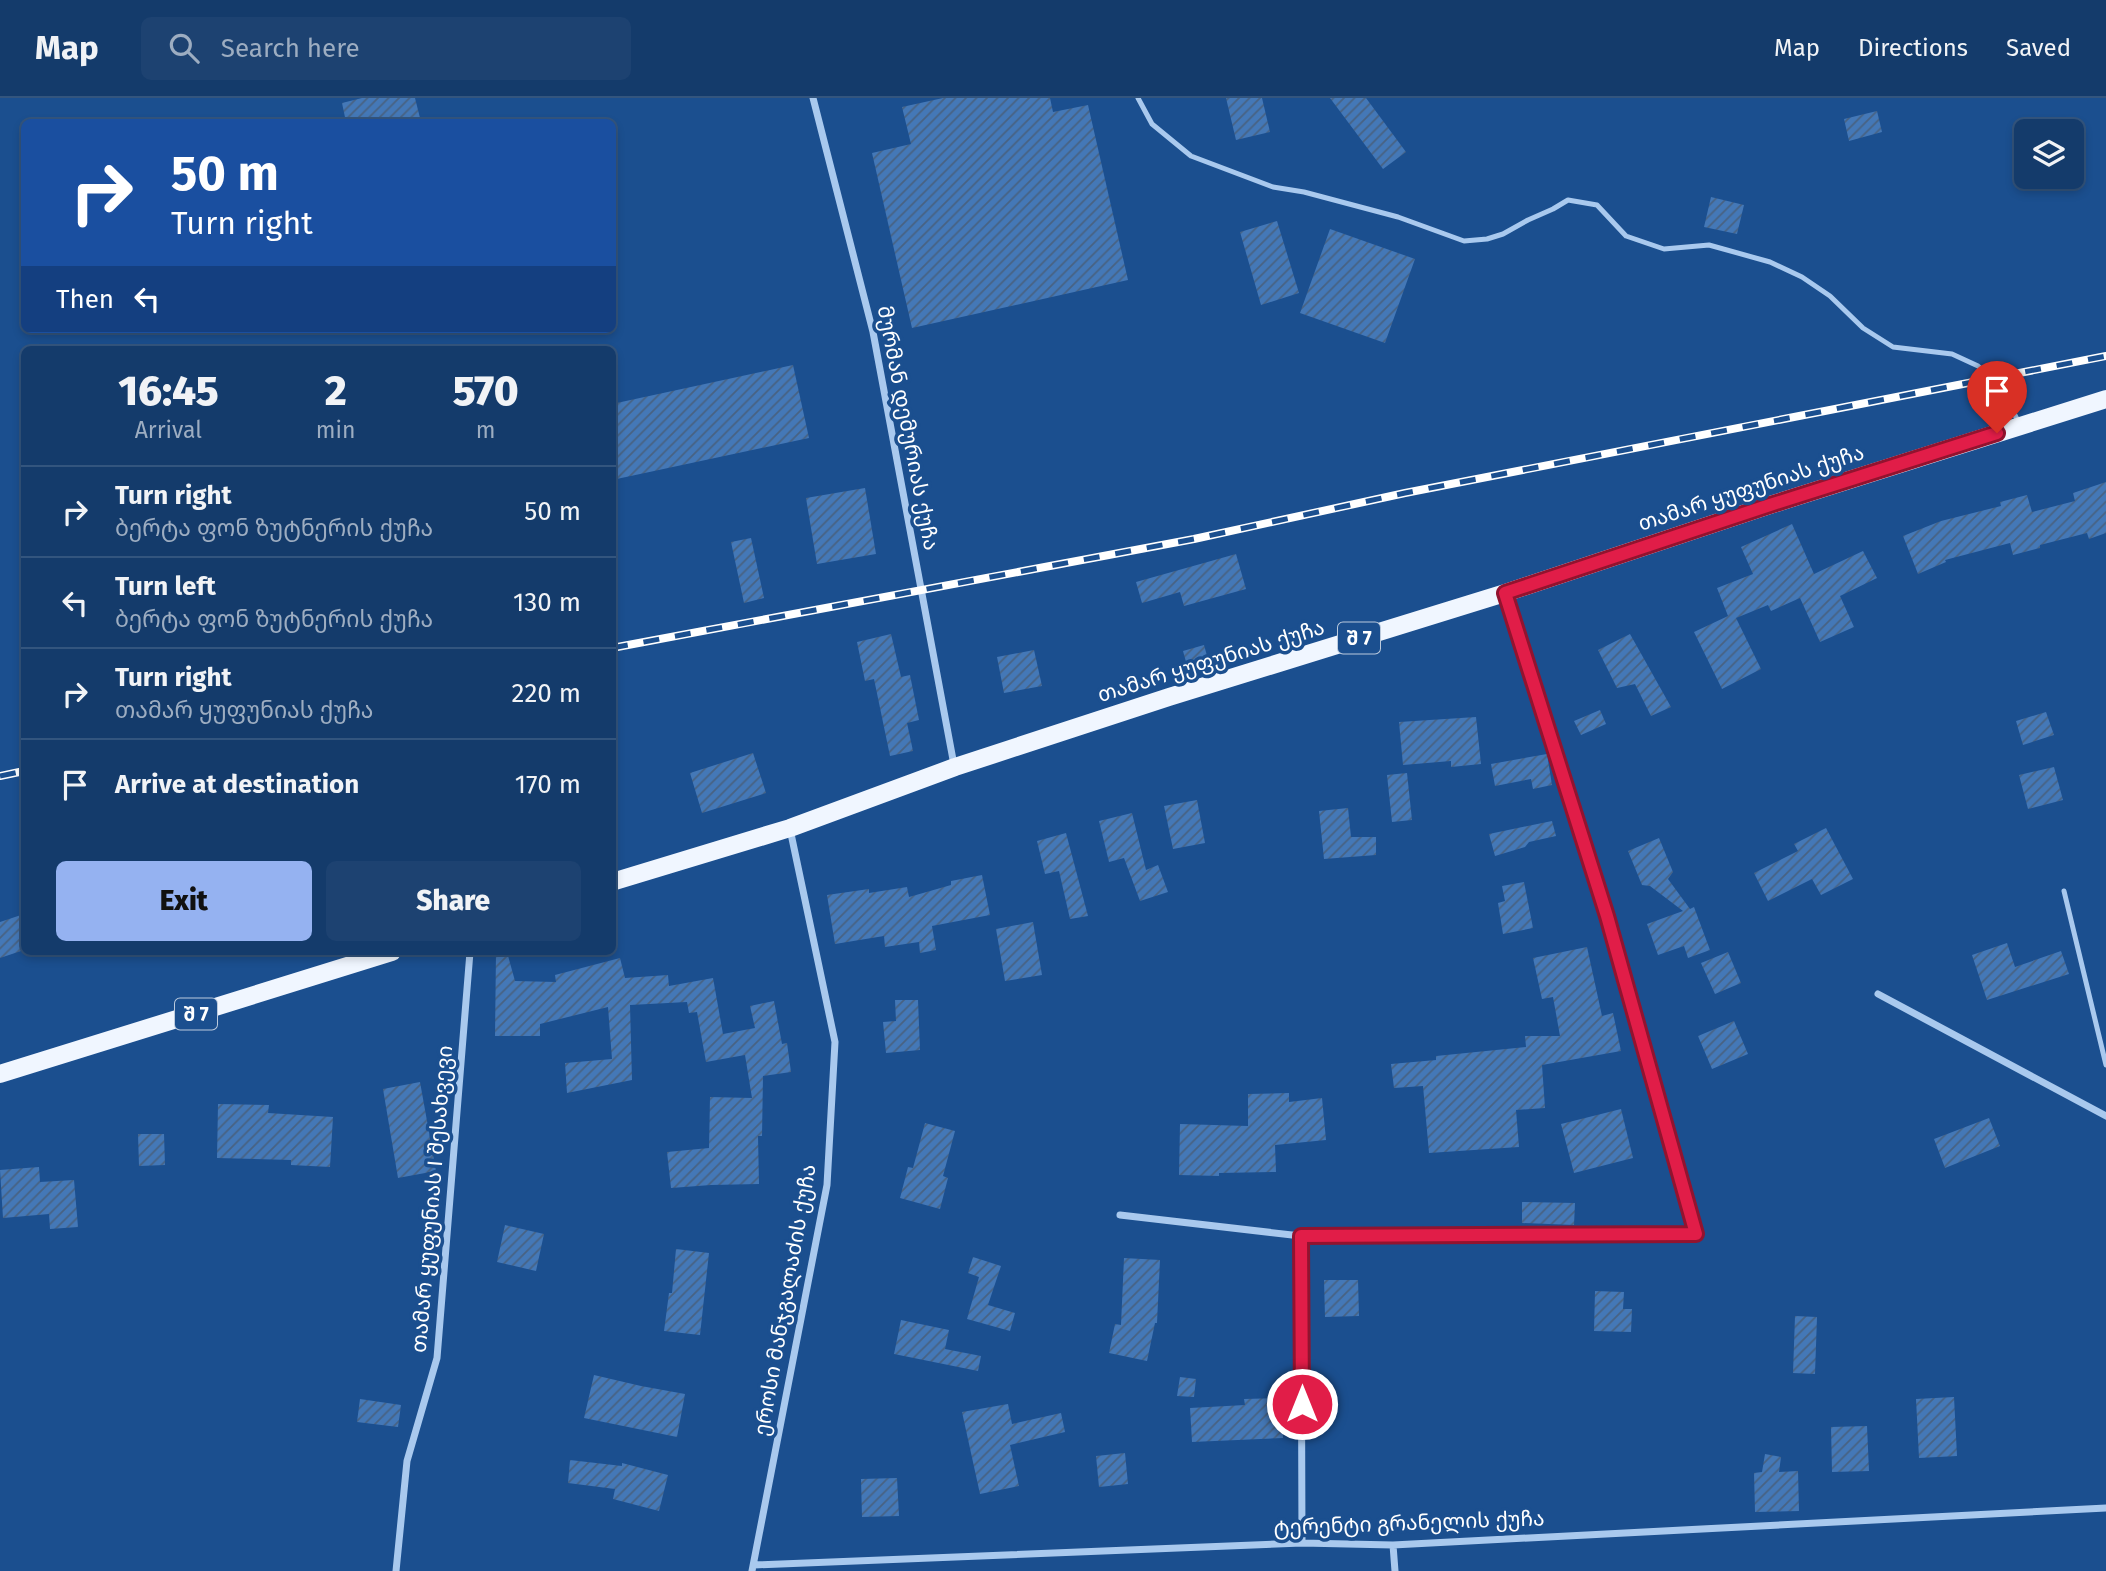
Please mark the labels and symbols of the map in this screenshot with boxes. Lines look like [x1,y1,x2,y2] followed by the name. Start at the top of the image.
[872,304,944,552] street label: მურმან დემურიას ქუჩა
[1967,361,2027,433] pin
[1635,439,1867,537] street label: თამარ ყუფუნიას ქუჩა
[1094,614,1328,708] street label: თამარ ყუფუნიას ქუჩა
[1338,622,1380,653] road number: შ 7
[175,998,217,1030] road number: შ 7
[406,1044,458,1354] street label: თამარ ყუფუნიას I შესახვევი
[748,1162,822,1438] street label: ეროსი მანჯგალაძის ქუჩა
[1265,1367,1339,1441] position arrow
[1273,1505,1545,1541] street label: ტერენტი გრანელის ქუჩა

